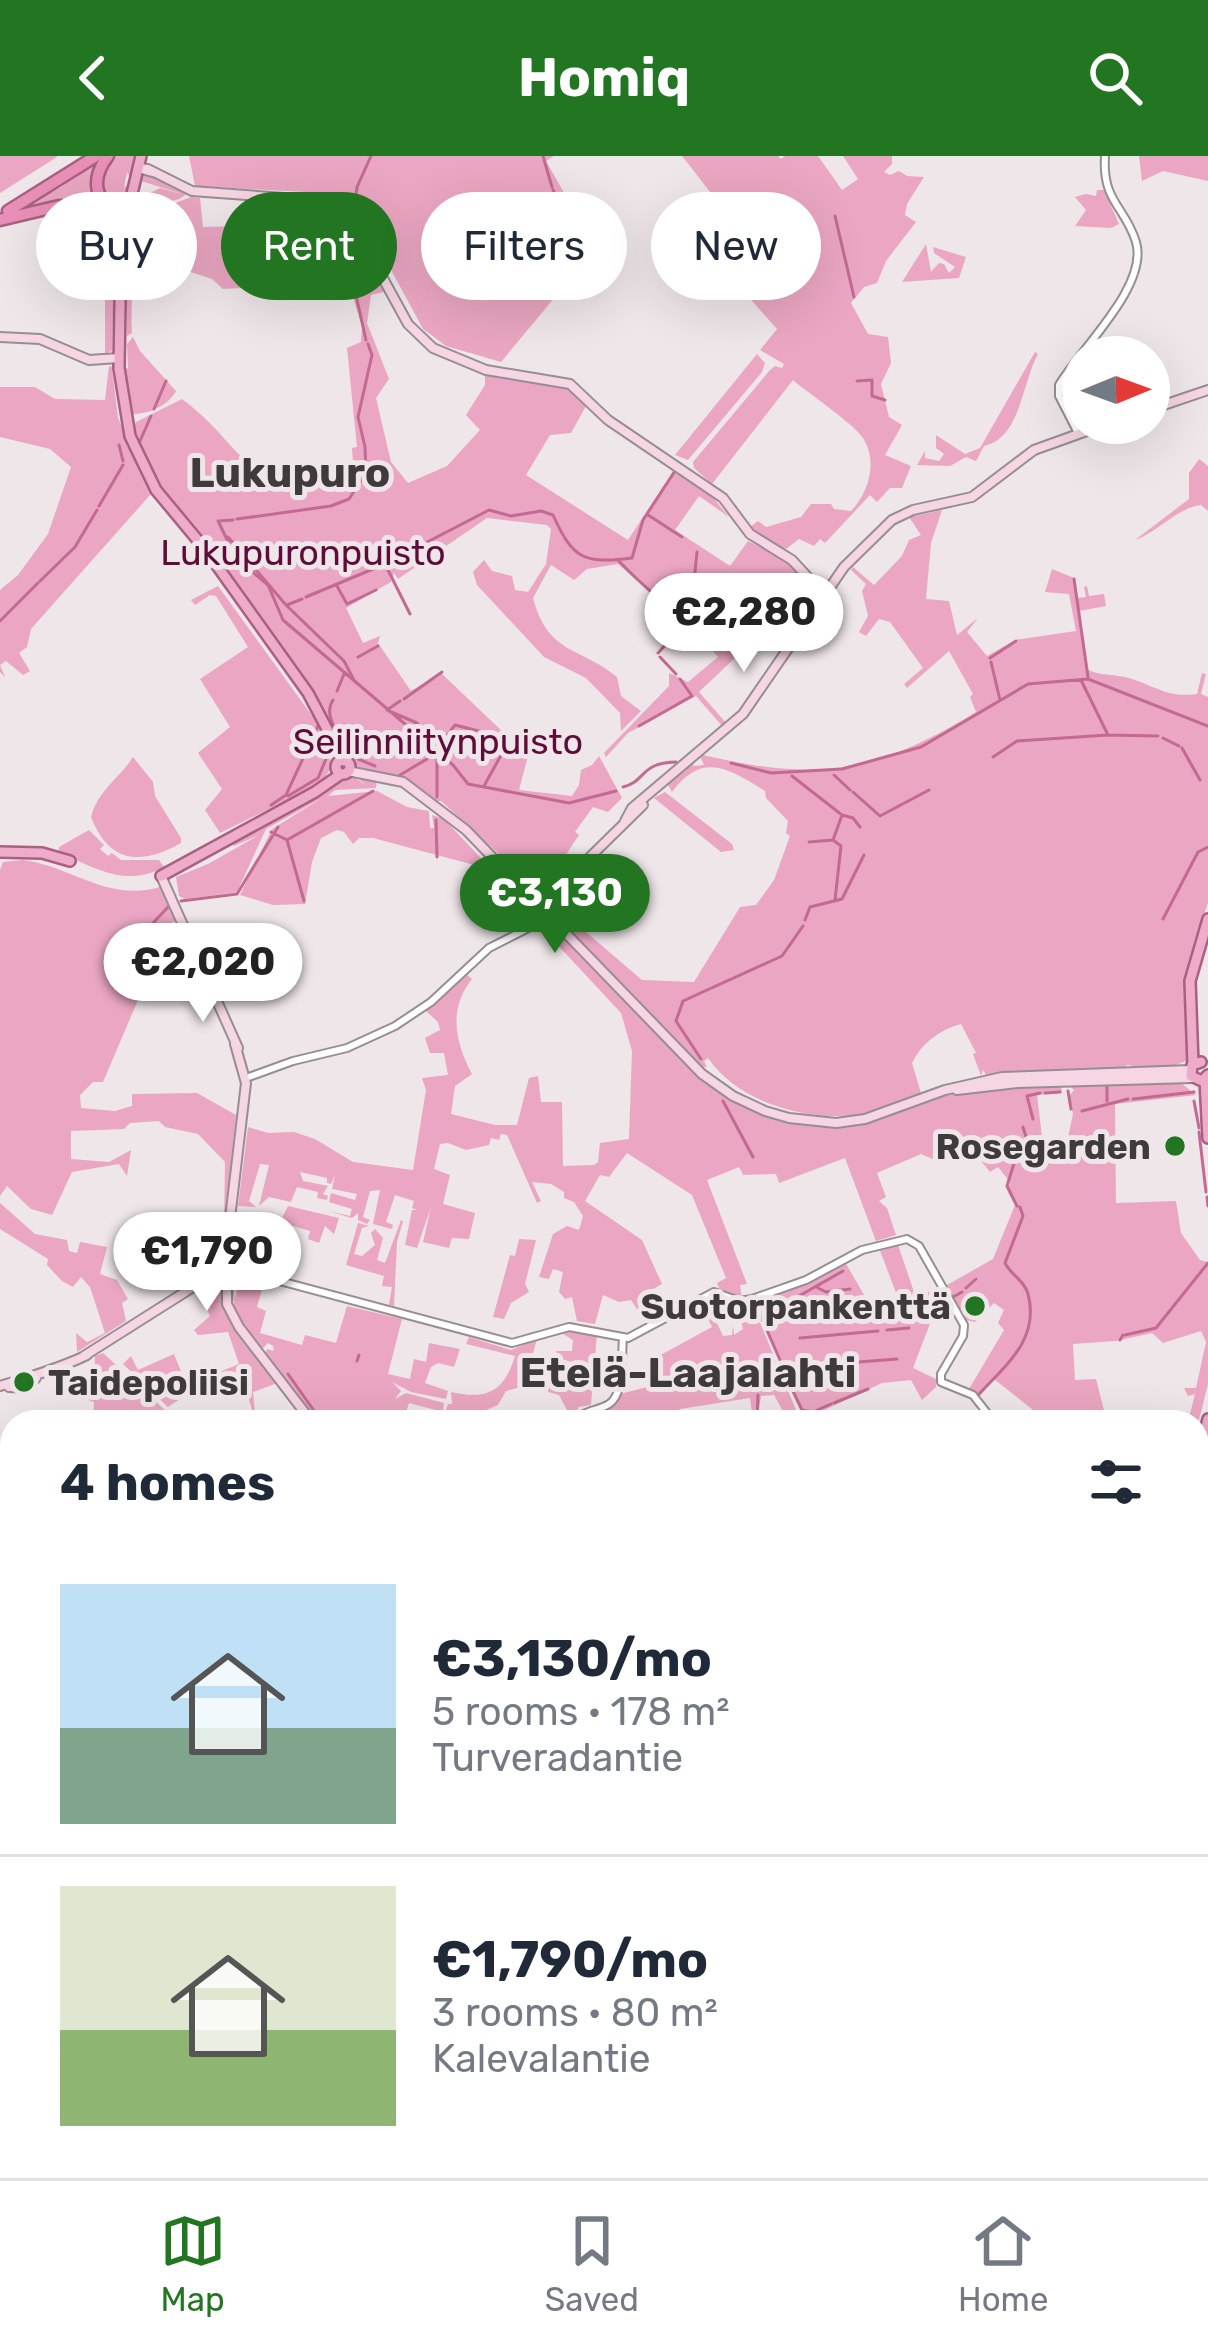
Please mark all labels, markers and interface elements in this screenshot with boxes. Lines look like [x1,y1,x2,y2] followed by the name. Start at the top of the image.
[60,45,126,111] icon: back
[1082,45,1148,111] icon: search
[518,46,690,110] text: Homiq
[36,192,197,300] chip: Buy
[221,192,397,300] chip: Rent
[421,192,627,300] chip: Filters
[651,192,821,300] chip: New
[1062,336,1170,444] north arrow
[1062,336,1170,444] map controls
[189,448,391,498] district label: Lukupuro
[160,531,446,574] park label: Lukupuronpuisto
[646,573,842,675] pin: €2,280
[671,589,817,635] text: €2,280
[293,720,583,763] park label: Seilinniitynpuisto
[457,854,653,956] pin: €3,130
[487,870,623,916] text: €3,130
[105,923,301,1025] pin: €2,020
[131,939,275,985] text: €2,020
[936,1125,1151,1168] place label: Rosegarden
[1162,1133,1188,1159] marker: Rosegarden
[109,1212,305,1314] pin: €1,790
[140,1228,274,1274] text: €1,790
[640,1285,951,1328] place label: Suotorpankenttä
[962,1293,988,1319] marker: Suotorpankenttä
[520,1348,856,1398] district label: Etelä-Laajalahti
[48,1361,249,1404] place label: Taidepoliisi
[11,1369,37,1395] marker: Taidepoliisi
[1083,1449,1149,1515] icon: filters
[60,1452,275,1513] text: 4 homes
[432,1628,712,1689] text: €3,130/mo
[156,1632,300,1776] icon: home
[432,1689,730,1735] text: 5 rooms · 178 m²
[432,1735,683,1781] text: Turveradantie
[432,1929,708,1990] text: €1,790/mo
[156,1934,300,2078] icon: home
[432,1990,718,2036] text: 3 rooms · 80 m²
[432,2036,651,2082] text: Kalevalantie
[160,2208,226,2319] tab: Map
[545,2208,639,2319] tab: Saved
[958,2208,1048,2319] tab: Home

